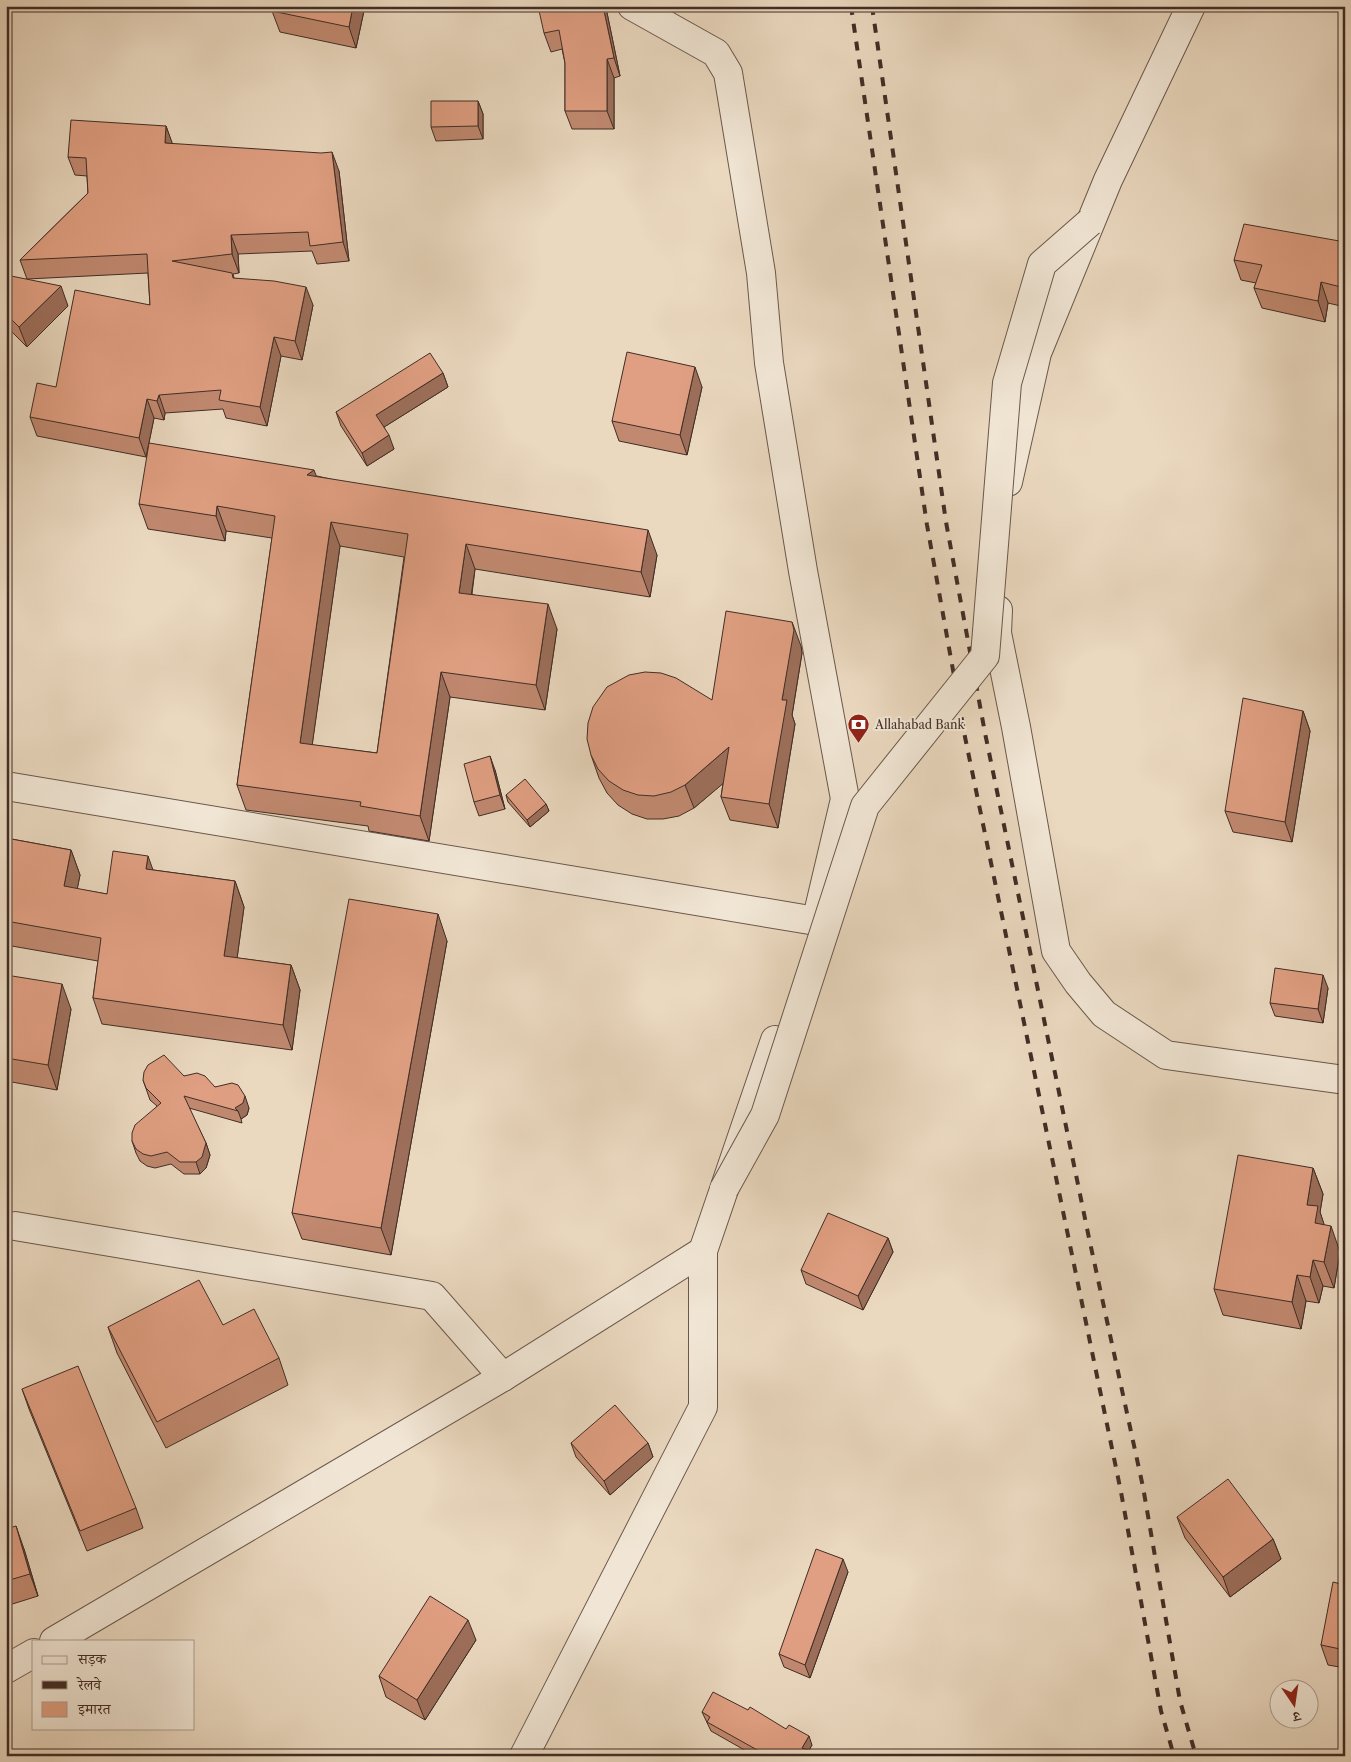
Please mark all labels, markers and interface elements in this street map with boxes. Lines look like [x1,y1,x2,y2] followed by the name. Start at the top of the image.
[847,712,871,743] bank icon: Allahabad Bank
[874,717,965,732] place label: Allahabad Bank
[32,1640,195,1730] legend
[77,1649,107,1668] text: सड़क
[76,1675,102,1694] text: रेलवे
[1268,1680,1318,1730] north arrow
[77,1699,112,1718] text: इमारत
[1291,1707,1303,1726] text: उ

